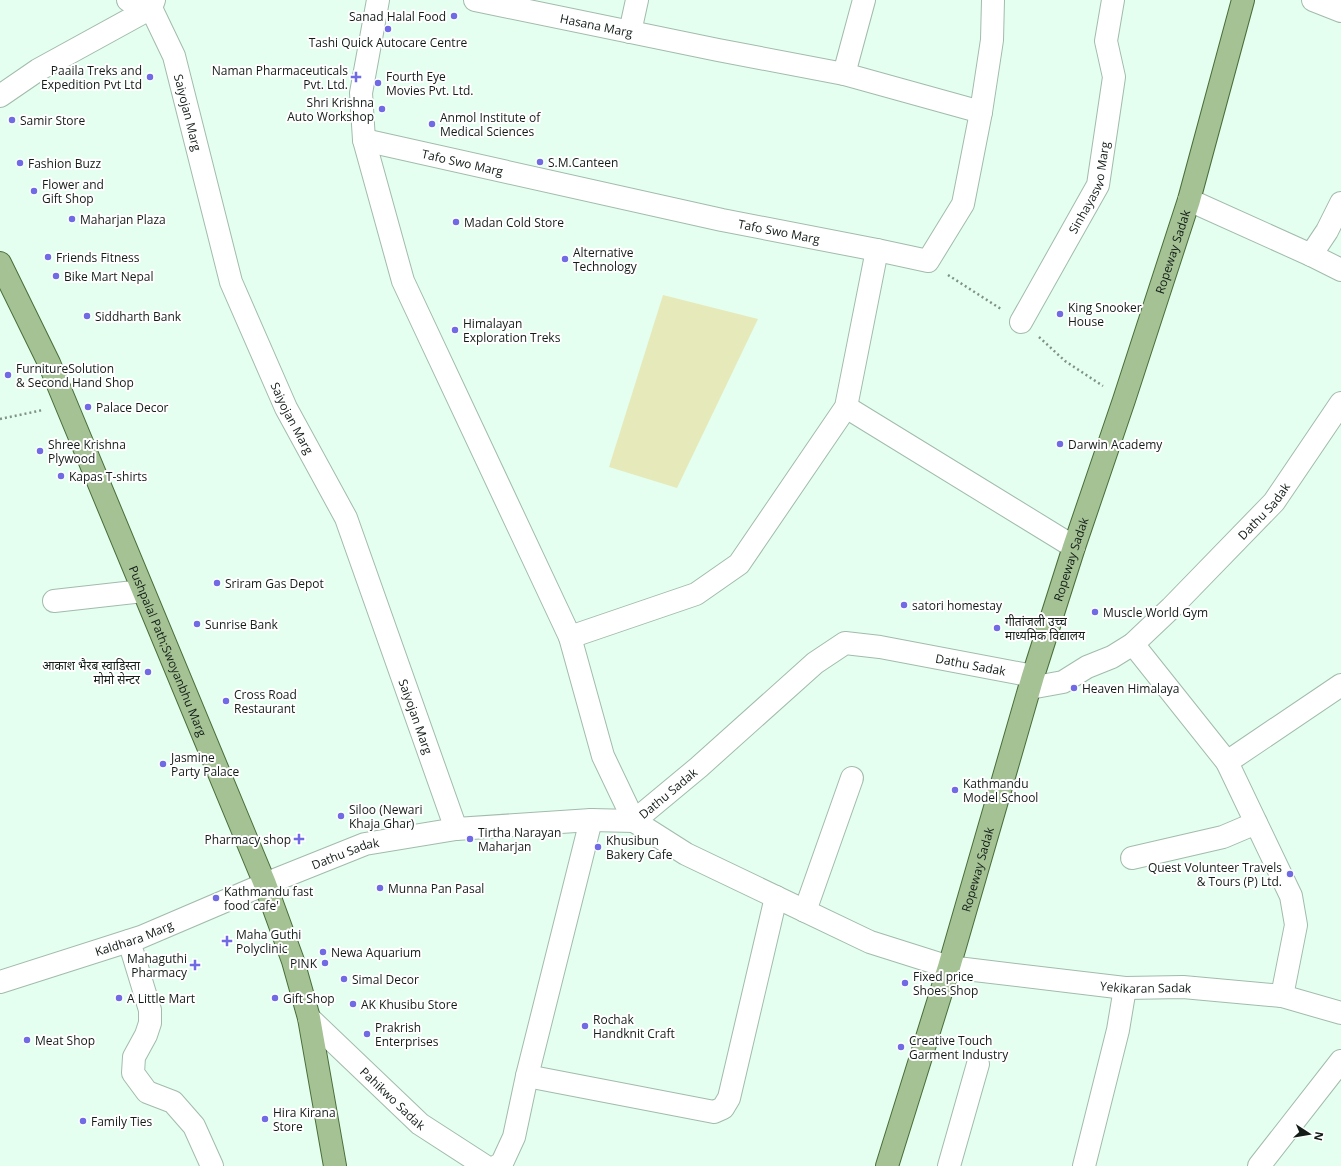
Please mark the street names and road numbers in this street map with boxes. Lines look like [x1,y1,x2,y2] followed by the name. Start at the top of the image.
[559,9,635,41] street label: Hasana Marg
[170,72,206,153] street label: Saiyojan Marg
[1064,140,1113,236] street label: Sinhayaswo Marg
[420,145,505,179] street label: Tafo Swo Marg
[1151,207,1194,296] street label: Ropeway Sadak
[737,215,822,247] street label: Tafo Swo Marg
[267,379,318,457] street label: Saiyojan Marg
[1234,478,1294,543] street label: Dathu Sadak
[1049,514,1092,603] street label: Ropeway Sadak
[125,563,212,739] street label: Pushpalal Path;Swoyanbhu Marg
[934,649,1008,679] street label: Dathu Sadak
[395,676,437,757] street label: Saiyojan Marg
[635,763,701,822] street label: Dathu Sadak
[957,824,998,914] street label: Ropeway Sadak
[309,833,381,873] street label: Dathu Sadak
[93,916,176,960] street label: Kaldhara Marg
[1099,977,1193,997] street label: Yekikaran Sadak
[357,1063,429,1134] street label: Pahikwo Sadak

